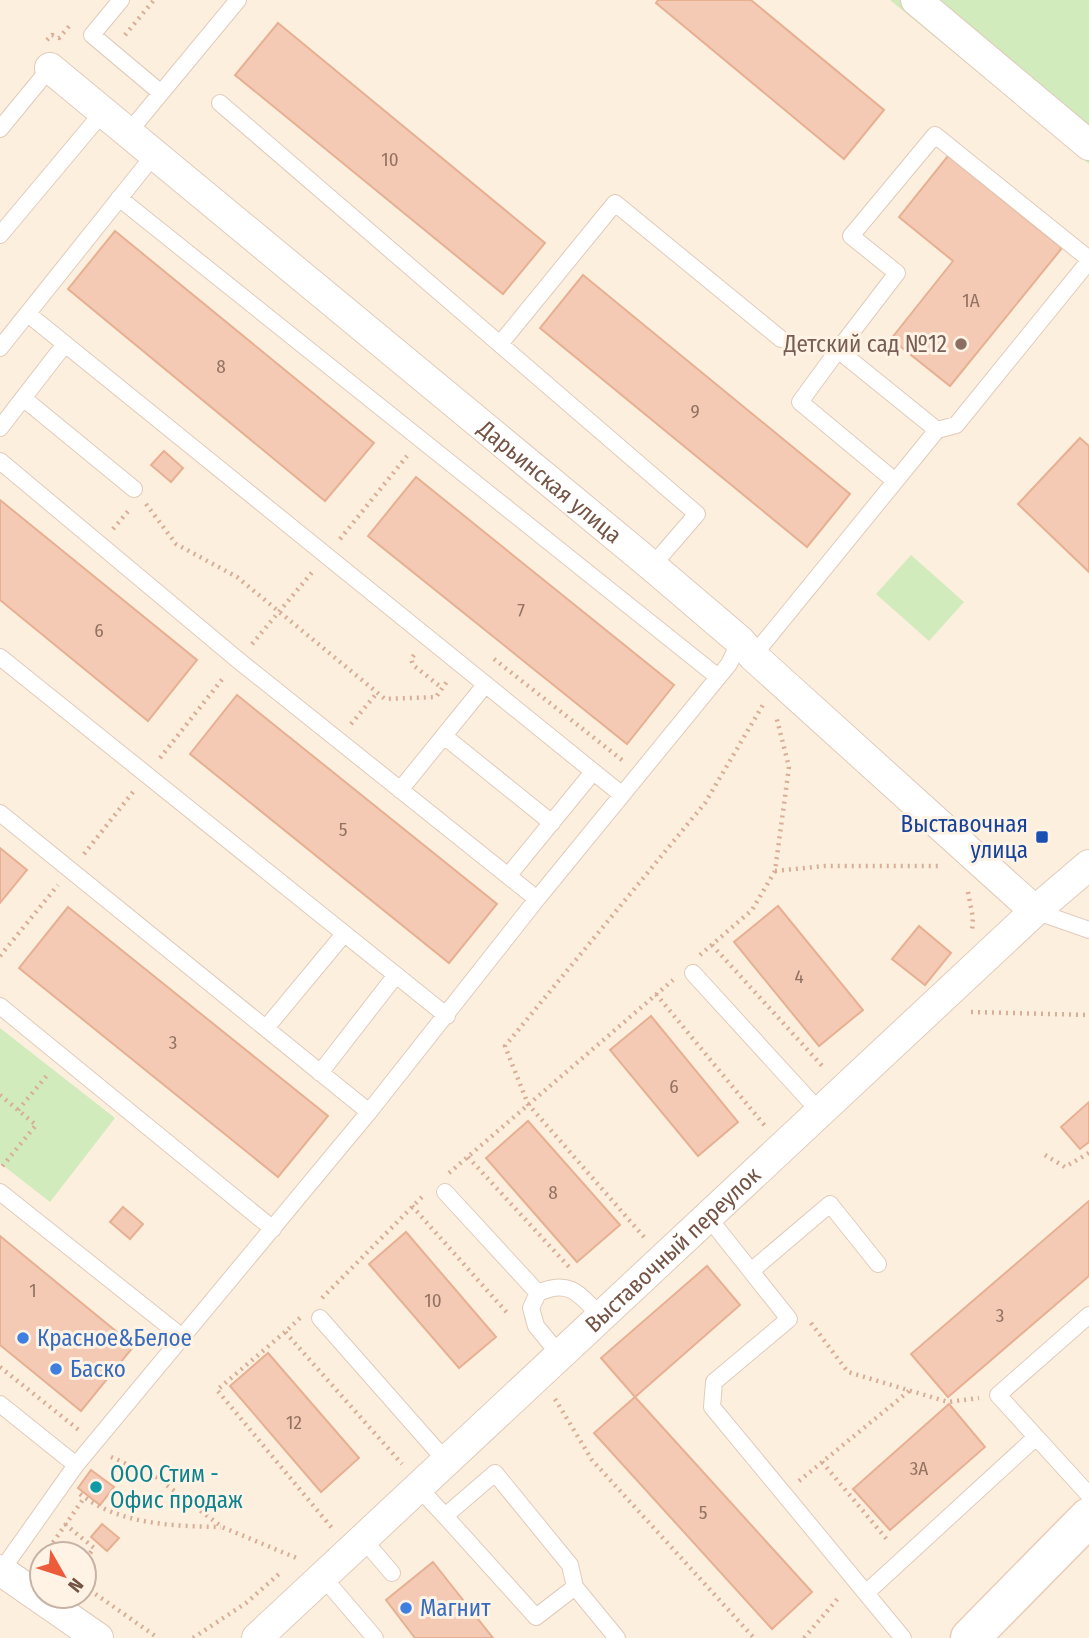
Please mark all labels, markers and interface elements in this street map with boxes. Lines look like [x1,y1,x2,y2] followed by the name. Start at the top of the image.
[381,148,399,171] house number: 10
[962,289,980,312] house number: 1А
[783,330,947,358] place label: Детский сад №12
[953,336,969,352] marker: Детский сад №12
[216,355,226,378] house number: 8
[690,400,700,423] house number: 9
[472,414,627,549] street label: Дарьинская улица
[517,599,525,622] house number: 7
[94,619,104,642] house number: 6
[901,810,1028,864] place label: Выставочная улица
[339,818,347,841] house number: 5
[1034,829,1050,845] marker: Выставочная улица
[794,965,804,988] house number: 4
[169,1031,177,1054] house number: 3
[669,1075,679,1098] house number: 6
[579,1161,766,1338] street label: Выставочный переулок
[548,1181,558,1204] house number: 8
[29,1279,37,1302] house number: 1
[424,1289,442,1312] house number: 10
[996,1304,1004,1327] house number: 3
[37,1324,192,1352] place label: Красное&Белое
[15,1330,31,1346] marker: Красное&Белое
[70,1355,126,1383] place label: Баско
[48,1361,64,1377] marker: Баско
[286,1411,302,1434] house number: 12
[910,1457,928,1480] house number: 3А
[110,1460,243,1514] place label: ООО Стим - Офис продаж
[88,1479,104,1495] marker: ООО Стим - Офис продаж
[699,1501,707,1524] house number: 5
[28,1540,98,1610] north arrow
[63,1574,88,1597] text: N
[420,1594,491,1622] place label: Магнит
[398,1600,414,1616] marker: Магнит

